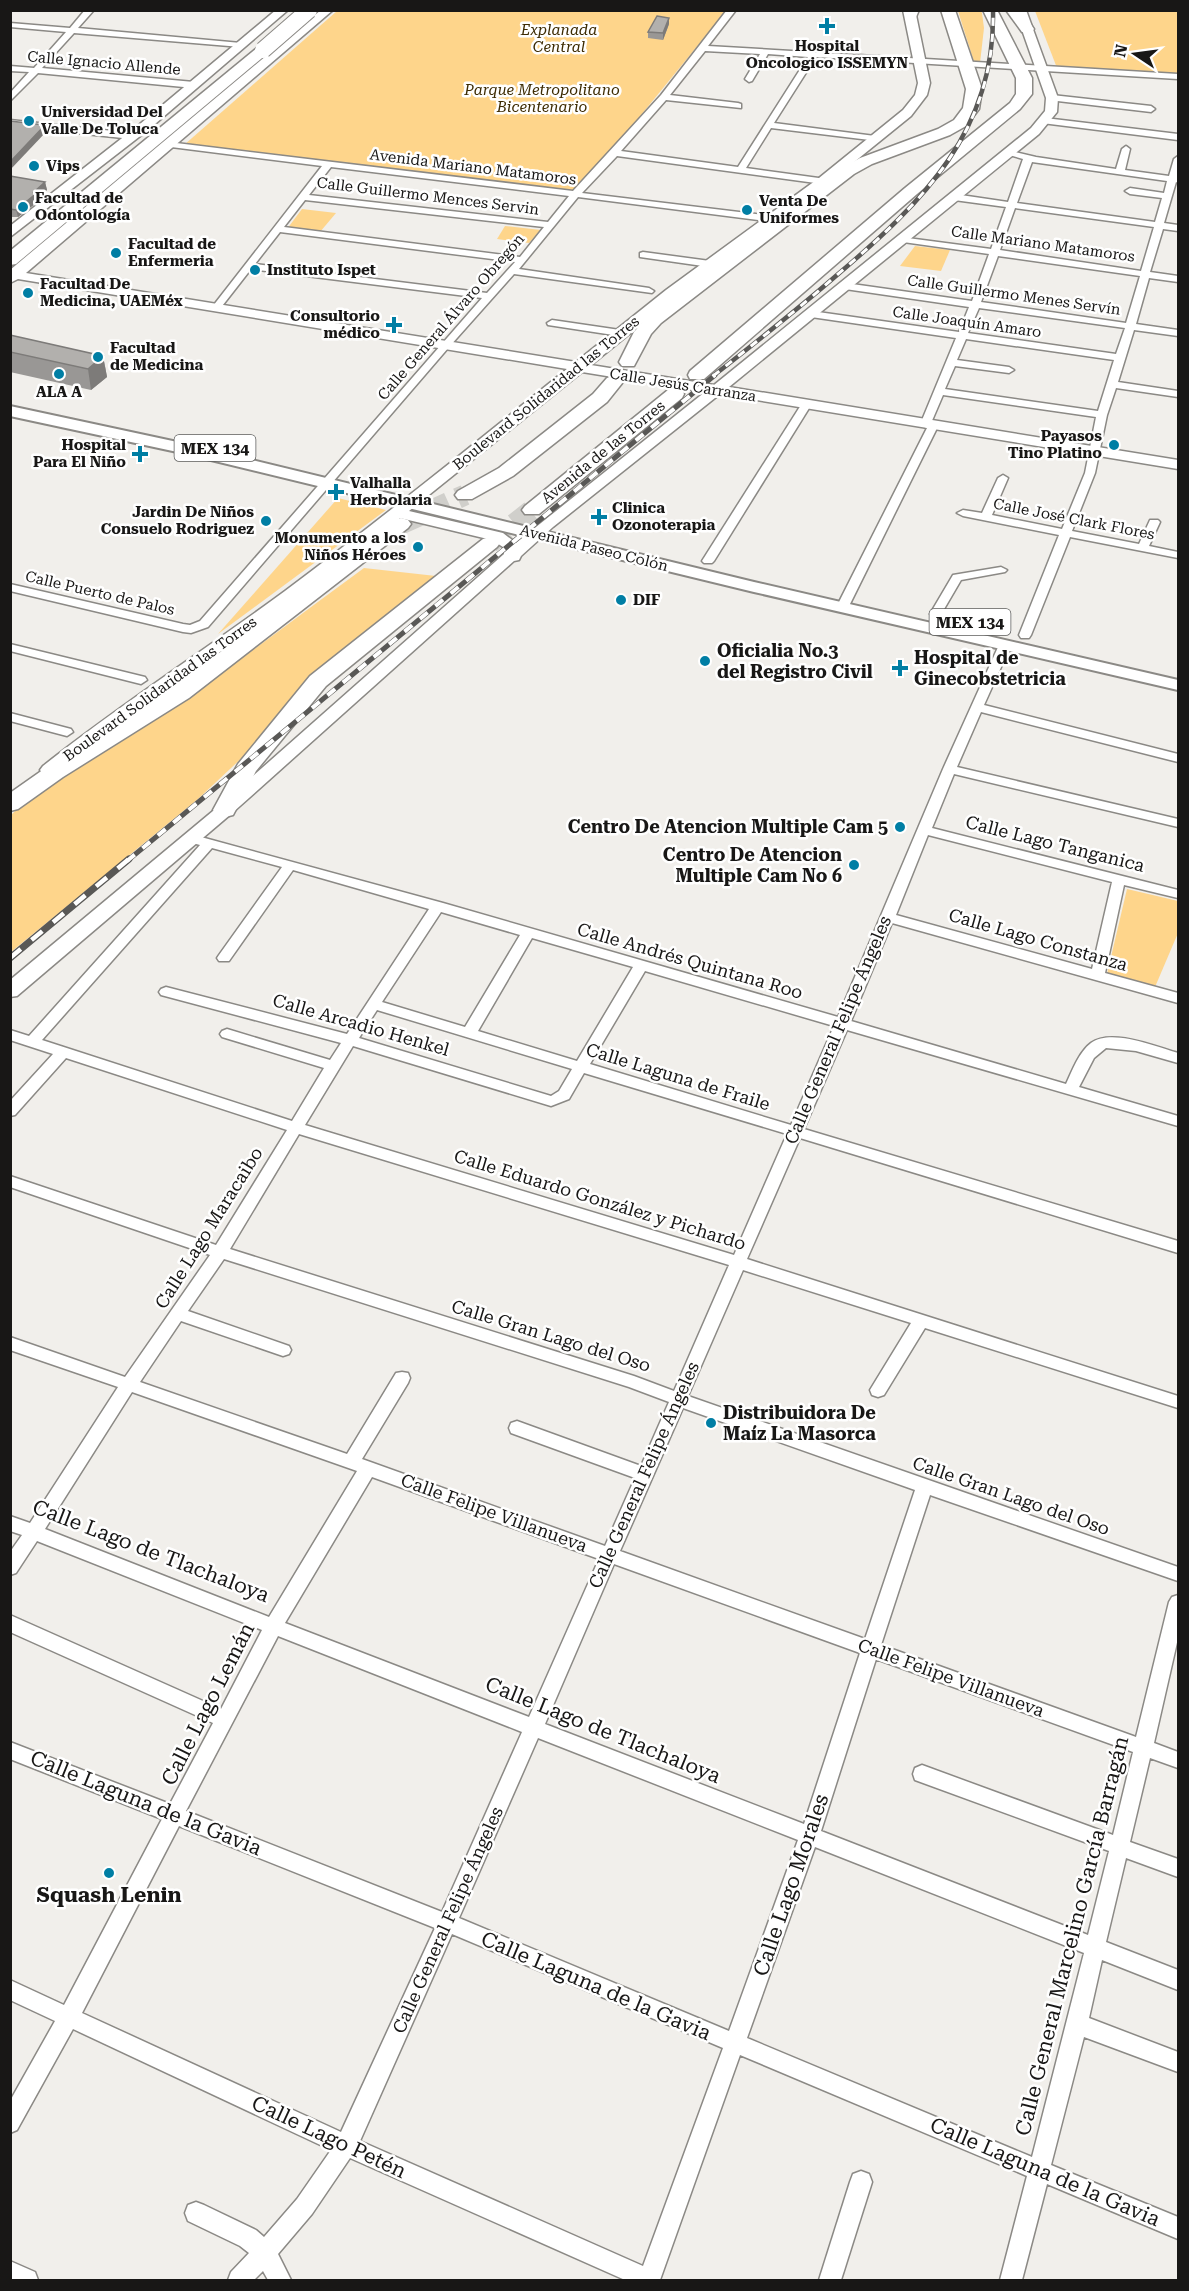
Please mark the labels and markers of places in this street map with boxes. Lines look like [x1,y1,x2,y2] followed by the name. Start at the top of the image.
[818,17,836,35] marker: Hospital Oncologico ISSEMYN
[746,37,909,72] place label: Hospital Oncologico ISSEMYN
[41,103,163,138] place label: Universidad Del Valle De Toluca
[22,114,36,128] marker: Universidad Del Valle De Toluca
[46,157,80,175] place label: Vips
[27,159,41,173] marker: Vips
[35,189,130,224] place label: Facultad de Odontología
[759,192,839,227] place label: Venta De Uniformes
[16,200,30,214] marker: Facultad de Odontología
[740,203,754,217] marker: Venta De Uniformes
[128,235,216,270] place label: Facultad de Enfermeria
[109,246,123,260] marker: Facultad de Enfermeria
[267,261,376,279] place label: Instituto Ispet
[248,263,262,277] marker: Instituto Ispet
[40,275,183,310] place label: Facultad De Medicina, UAEMéx
[21,286,35,300] marker: Facultad De Medicina, UAEMéx
[290,307,380,342] place label: Consultorio médico
[385,316,403,334] marker: Consultorio médico
[110,339,203,374] place label: Facultad de Medicina
[91,350,105,364] marker: Facultad de Medicina
[52,367,66,381] marker: ALA A
[36,383,82,401] place label: ALA A
[1008,427,1102,462] place label: Payasos Tino Platino
[33,436,126,471] place label: Hospital Para El Niño
[1107,438,1121,452] marker: Payasos Tino Platino
[131,445,149,463] marker: Hospital Para El Niño
[350,474,432,509] place label: Valhalla Herbolaria
[327,483,345,501] marker: Valhalla Herbolaria
[612,499,716,534] place label: Clinica Ozonoterapia
[101,503,254,538] place label: Jardin De Niños Consuelo Rodriguez
[590,508,608,526] marker: Clinica Ozonoterapia
[259,514,273,528] marker: Jardin De Niños Consuelo Rodriguez
[274,529,406,564] place label: Monumento a los Niños Héroes
[411,540,425,554] marker: Monumento a los Niños Héroes
[633,591,660,609] place label: DIF
[614,593,628,607] marker: DIF
[717,640,873,682] place label: Oficialia No.3 del Registro Civil
[914,647,1066,689] place label: Hospital de Ginecobstetricia
[698,654,712,668] marker: Oficialia No.3 del Registro Civil
[891,659,909,677] marker: Hospital de Ginecobstetricia
[568,816,888,837] place label: Centro De Atencion Multiple Cam 5
[893,820,907,834] marker: Centro De Atencion Multiple Cam 5
[663,844,842,886] place label: Centro De Atencion Multiple Cam No 6
[847,858,861,872] marker: Centro De Atencion Multiple Cam No 6
[723,1402,876,1444] place label: Distribuidora De Maíz La Masorca
[704,1416,718,1430] marker: Distribuidora De Maíz La Masorca
[102,1866,116,1880] marker: Squash Lenin
[36,1883,182,1907] place label: Squash Lenin

